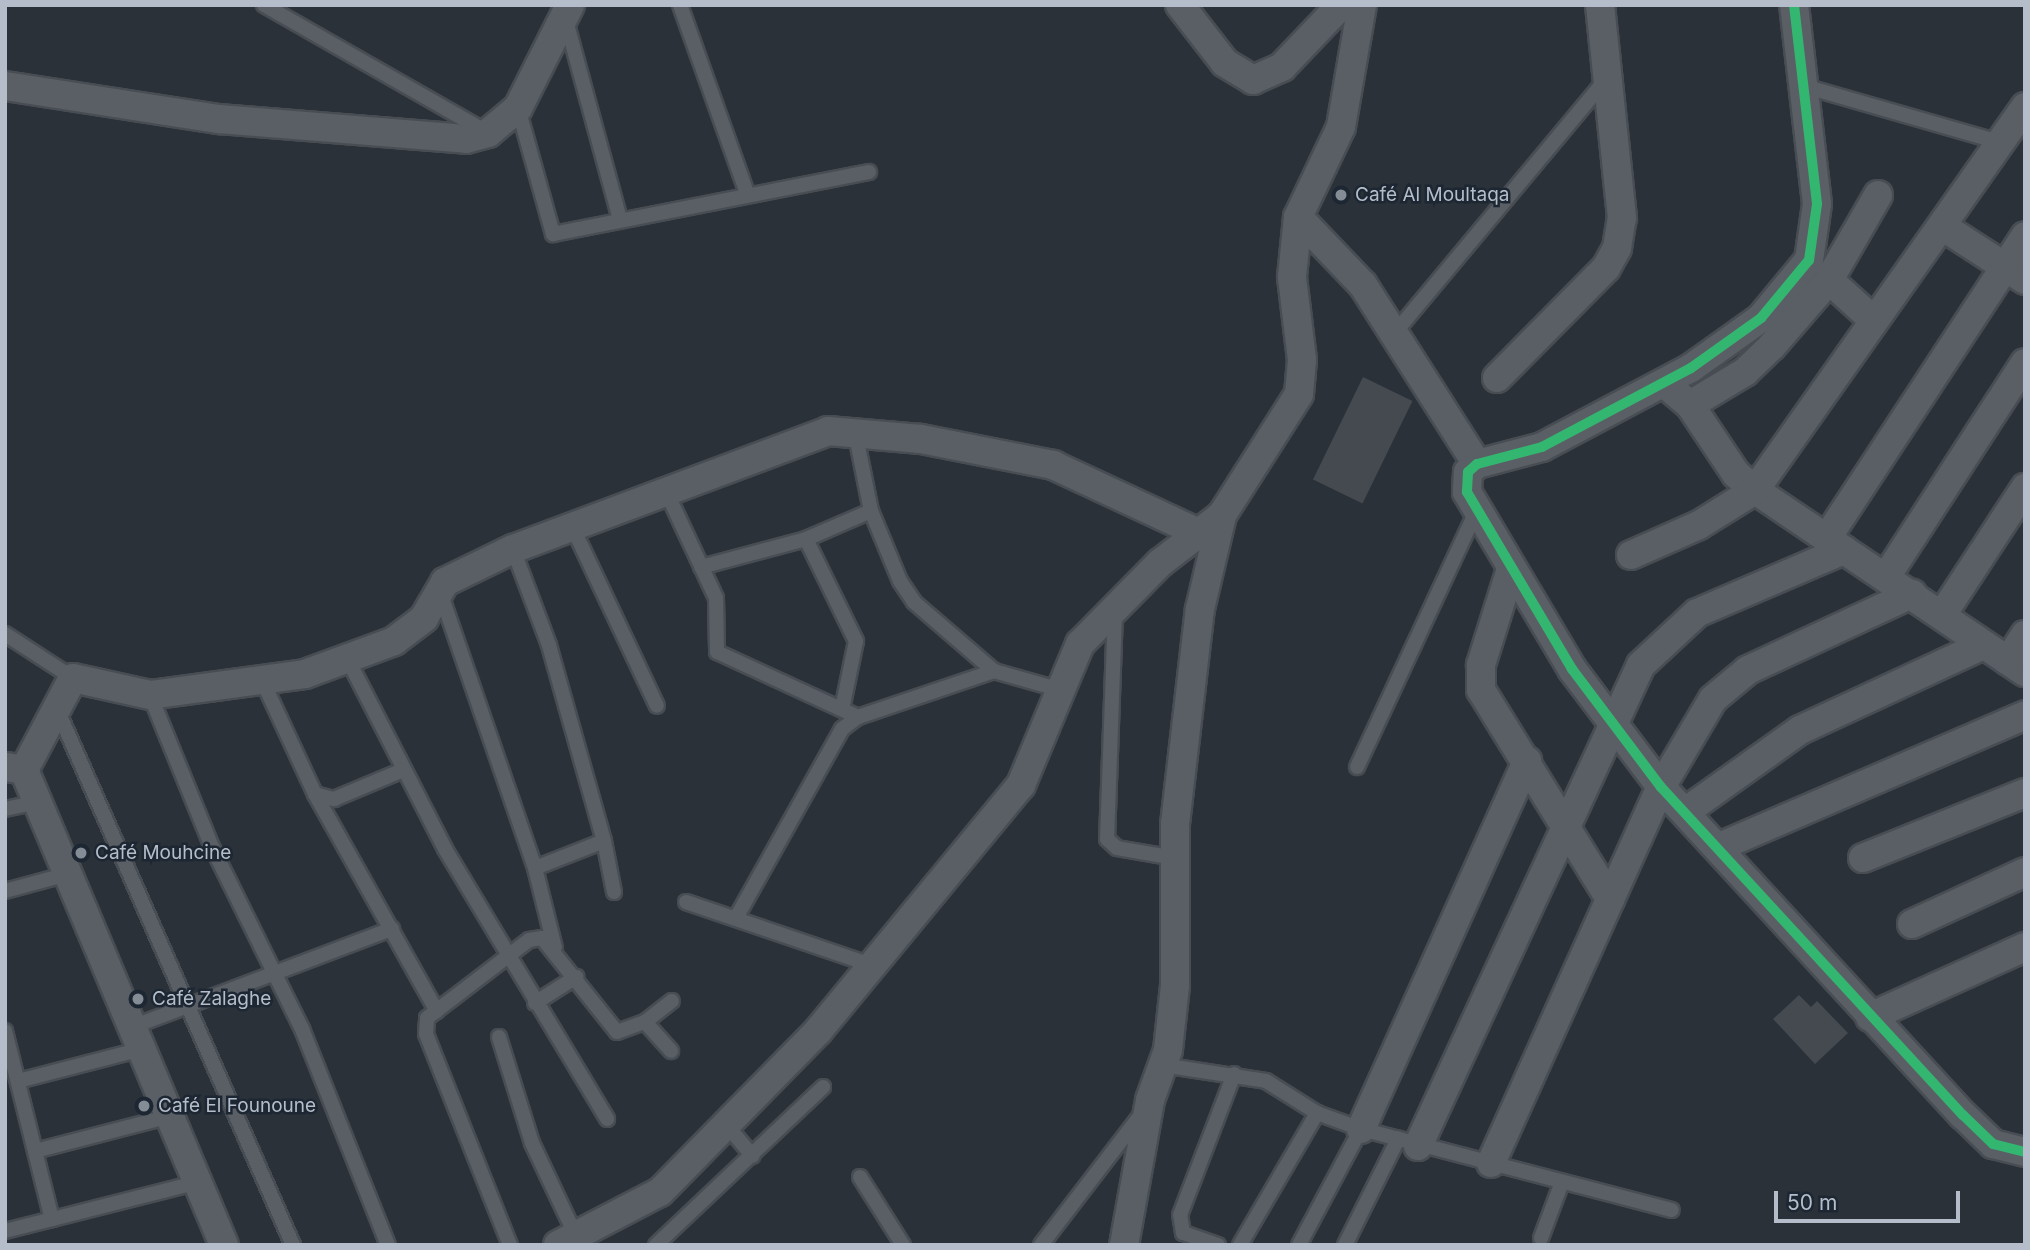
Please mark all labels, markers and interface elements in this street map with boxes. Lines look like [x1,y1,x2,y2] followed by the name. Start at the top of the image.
[1355,184,1509,206] place label: Café Al Moultaqa
[1333,187,1349,203] marker: Café Al Moultaqa
[95,842,231,864] place label: Café Mouhcine
[73,845,89,861] marker: Café Mouhcine
[152,988,271,1010] place label: Café Zalaghe
[130,991,146,1007] marker: Café Zalaghe
[158,1095,316,1117] place label: Café El Founoune
[136,1098,152,1114] marker: Café El Founoune
[1778,1176,1964,1220] scale bar
[1787,1190,1837,1215] text: 50 m

